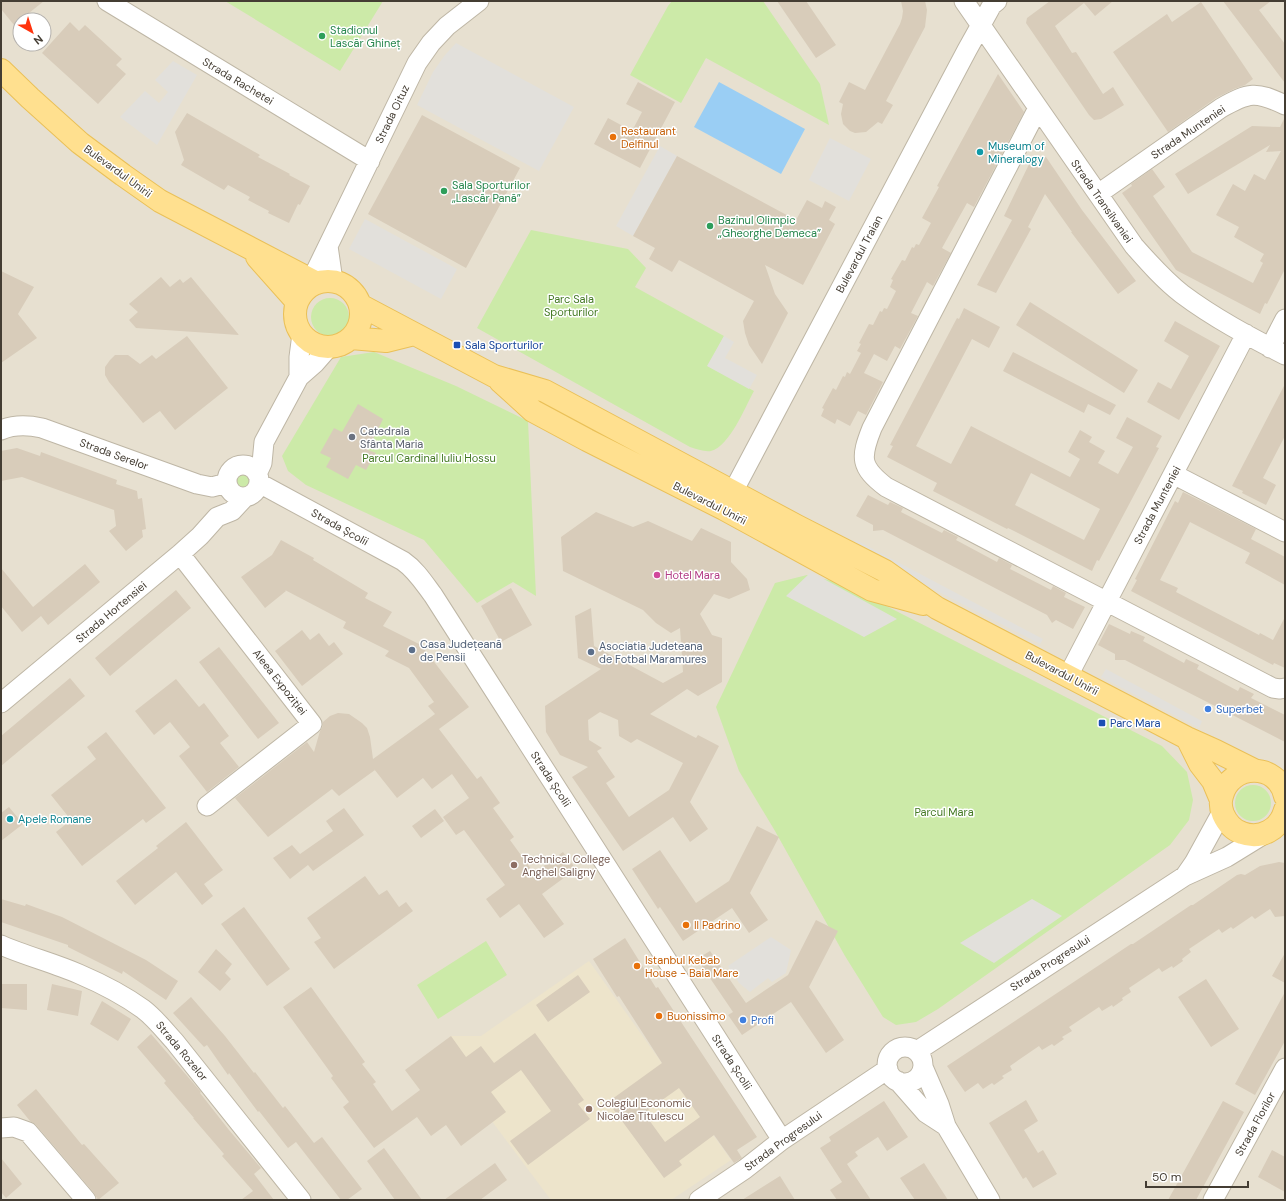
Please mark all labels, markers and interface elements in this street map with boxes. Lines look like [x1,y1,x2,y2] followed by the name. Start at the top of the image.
[12,12,52,52] north arrow
[330,23,401,50] place label: Stadionul Lascăr Ghineț
[317,31,327,41] marker: Stadionul Lascăr Ghineț
[31,32,46,48] text: N
[200,54,276,108] street label: Strada Rachetei
[372,82,412,146] street label: Strada Oituz
[1148,102,1228,162] street label: Strada Munteniei
[621,124,676,151] place label: Restaurant Delfinul
[608,132,618,142] marker: Restaurant Delfinul
[988,139,1045,166] place label: Museum of Mineralogy
[81,142,155,200] street label: Bulevardul Unirii
[975,147,985,157] marker: Museum of Mineralogy
[1068,157,1136,245] street label: Strada Transilvaniei
[452,178,530,205] place label: Sala Sporturilor „Lascăr Pană”
[439,186,449,196] marker: Sala Sporturilor „Lascăr Pană”
[718,213,821,240] place label: Bazinul Olimpic „Gheorghe Demeca”
[833,213,885,295] street label: Bulevardul Traian
[705,221,715,231] marker: Bazinul Olimpic „Gheorghe Demeca”
[544,292,598,319] park label: Parc Sala Sporturilor
[465,338,543,352] place label: Sala Sporturilor
[452,340,462,350] marker: Sala Sporturilor
[360,424,423,451] place label: Catedrala Sfânta Maria
[347,432,357,442] marker: Catedrala Sfânta Maria
[78,435,150,473] street label: Strada Serelor
[362,451,496,465] park label: Parcul Cardinal Iuliu Hossu
[1130,463,1184,547] street label: Strada Munteniei
[671,478,749,528] street label: Bulevardul Unirii
[309,505,371,549] street label: Strada Școlii
[665,568,720,582] place label: Hotel Mara
[652,570,662,580] marker: Hotel Mara
[73,578,149,646] street label: Strada Hortensiei
[420,637,502,664] place label: Casa Județeană de Pensii
[599,639,707,666] place label: Asociatia Judeteana de Fotbal Maramures
[407,645,417,655] marker: Casa Județeană de Pensii
[250,646,310,718] street label: Aleea Expoziției
[586,647,596,657] marker: Asociatia Judeteana de Fotbal Maramures
[1023,648,1101,698] street label: Bulevardul Unirii
[1216,702,1263,716] place label: Superbet
[1203,704,1213,714] marker: Superbet
[1110,716,1160,730] place label: Parc Mara
[1097,718,1107,728] marker: Parc Mara
[528,749,574,809] street label: Strada Școlii
[914,805,974,819] park label: Parcul Mara
[18,812,91,826] place label: Apele Romane
[5,814,15,824] marker: Apele Romane
[522,852,610,879] place label: Technical College Anghel Saligny
[509,860,519,870] marker: Technical College Anghel Saligny
[694,918,741,932] place label: Il Padrino
[681,920,691,930] marker: Il Padrino
[1007,932,1093,994] street label: Strada Progresului
[645,953,738,980] place label: Istanbul Kebab House - Baia Mare
[632,961,642,971] marker: Istanbul Kebab House - Baia Mare
[667,1009,725,1023] place label: Buonissimo
[654,1011,664,1021] marker: Buonissimo
[751,1013,774,1027] place label: Profi
[738,1015,748,1025] marker: Profi
[153,1018,211,1084] street label: Strada Rozelor
[709,1032,755,1092] street label: Strada Școlii
[1232,1089,1278,1159] street label: Strada Florilor
[597,1096,691,1123] place label: Colegiul Economic Nicolae Titulescu
[584,1104,594,1114] marker: Colegiul Economic Nicolae Titulescu
[741,1108,825,1174] street label: Strada Progresului
[1146,1163,1248,1189] scale bar
[1152,1169,1181,1185] text: 50 m

